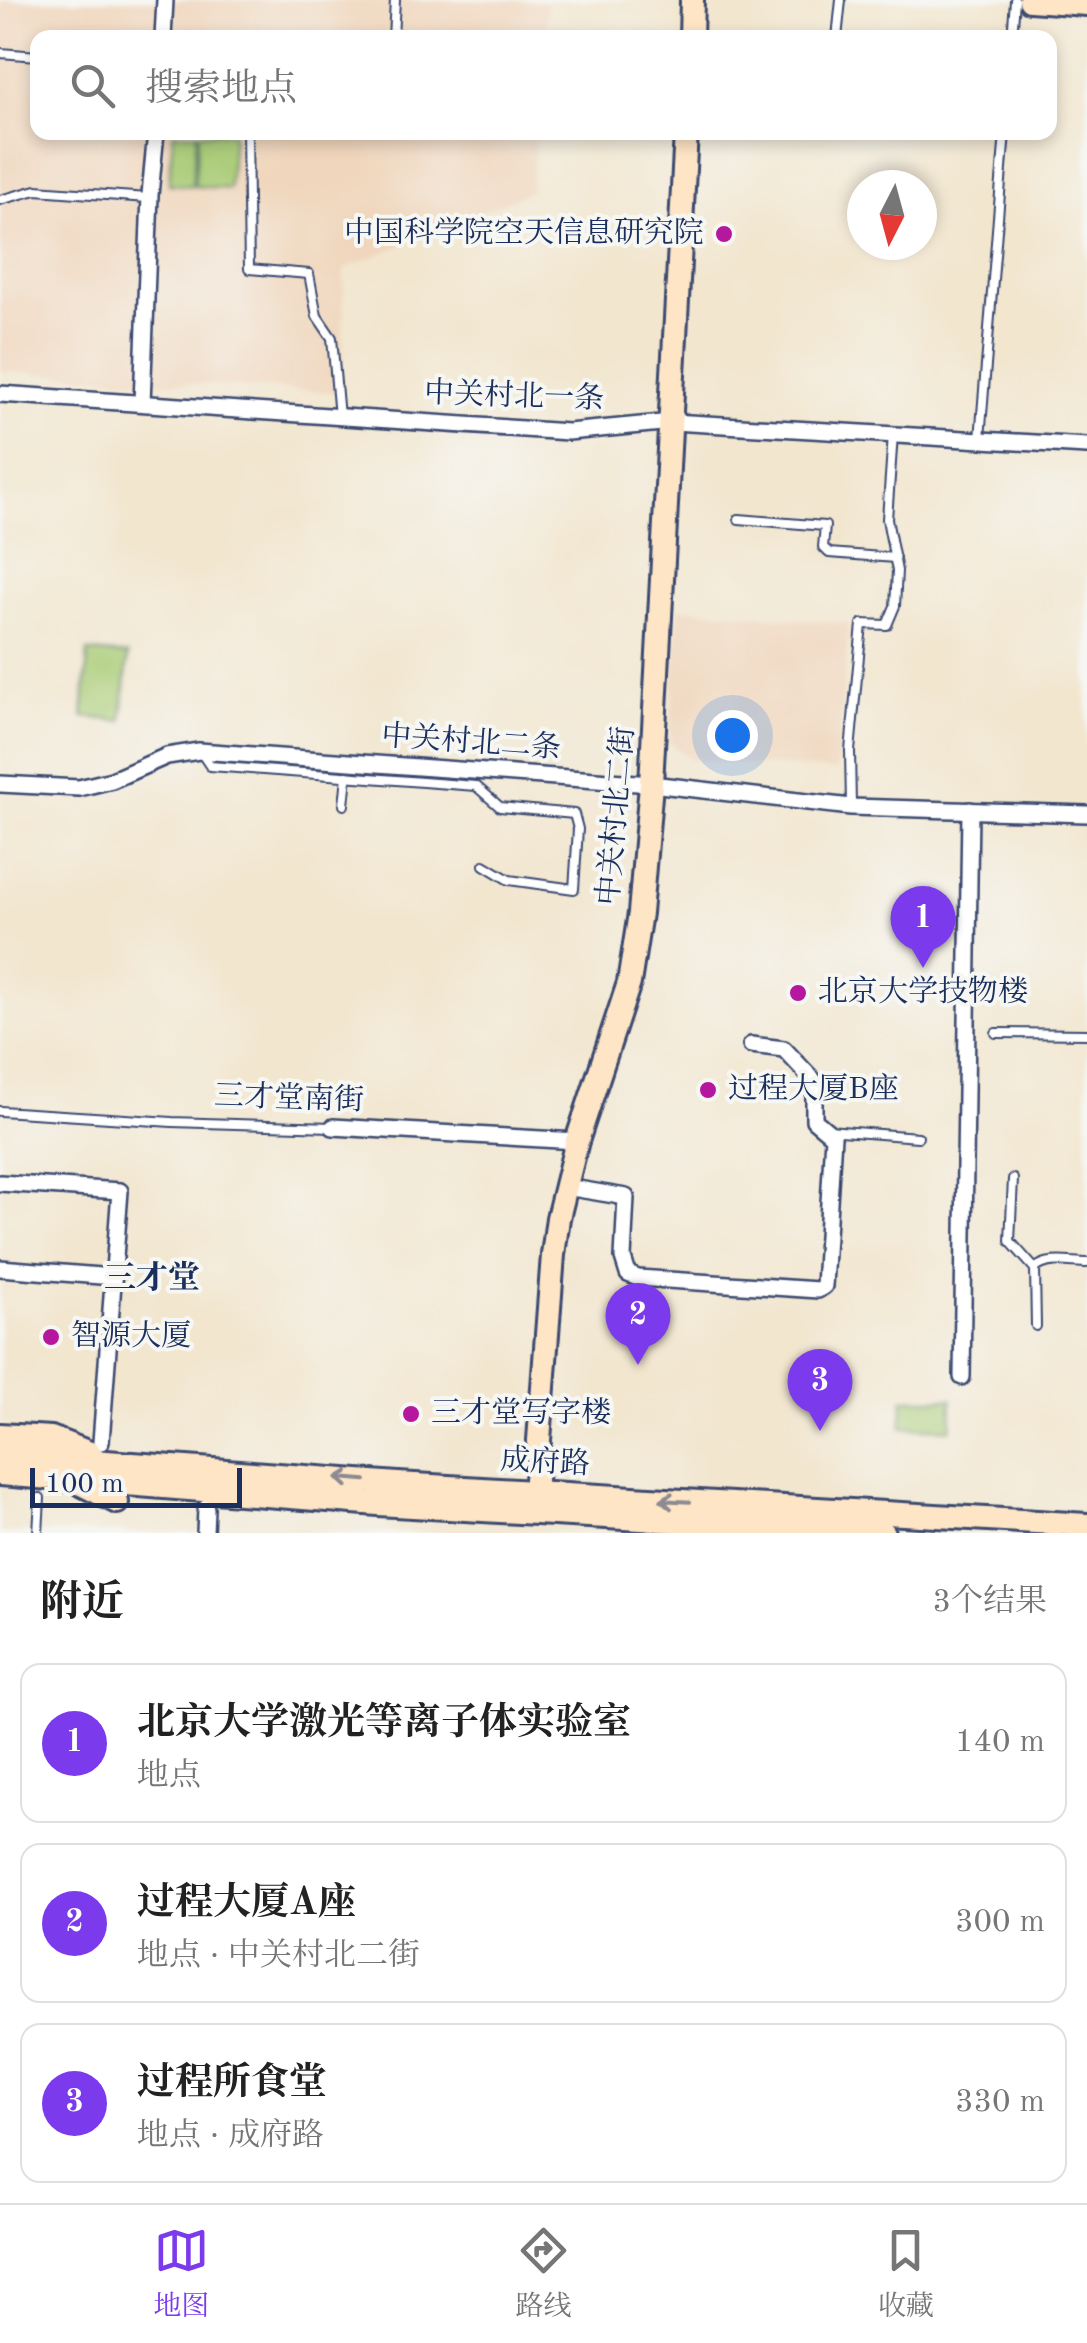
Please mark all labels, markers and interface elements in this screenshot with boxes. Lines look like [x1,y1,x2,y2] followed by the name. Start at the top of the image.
[30,30,1057,140] search box
[65,58,120,113] icon: search
[145,71,297,109] text: 搜索地点
[847,170,937,260] north arrow
[344,216,704,249] place label: 中国科学院空天信息研究院
[713,223,735,245] marker: 中国科学院空天信息研究院
[424,376,605,415] street label: 中关村北一条
[707,710,758,761] your location
[380,719,562,764] street label: 中关村北二条
[591,725,640,907] street label: 中关村北二街
[890,886,956,968] pin: 1
[818,975,1028,1008] place label: 北京大学技物楼
[787,982,809,1004] marker: 北京大学技物楼
[728,1072,899,1105] place label: 过程大厦B座
[214,1078,365,1117] street label: 三才堂南街
[697,1079,719,1101] marker: 过程大厦B座
[104,1260,200,1296] district label: 三才堂
[606,1282,670,1365] pin: 2
[71,1319,191,1352] place label: 智源大厦
[40,1326,62,1348] marker: 智源大厦
[788,1348,852,1431] pin: 3
[431,1396,611,1429] place label: 三才堂写字楼
[400,1403,422,1425] marker: 三才堂写字楼
[499,1443,591,1480] street label: 成府路
[30,1463,242,1508] scale bar
[335,1470,368,1489] one-way arrow
[45,1471,124,1499] text: 100 m
[660,1491,692,1510] one-way arrow
[40,1583,124,1625] text: 附近
[932,1587,1047,1619] text: 3个结果
[137,1705,631,1743] text: 北京大学激光等离子体实验室
[65,1727,84,1759] text: 1
[955,1727,1045,1759] text: 140 m
[137,1761,201,1793] text: 地点
[137,1885,356,1923] text: 过程大厦A座
[65,1907,84,1939] text: 2
[955,1907,1045,1939] text: 300 m
[137,1941,420,1973] text: 地点 · 中关村北二街
[137,2065,327,2103] text: 过程所食堂
[65,2087,84,2119] text: 3
[955,2087,1045,2119] text: 330 m
[137,2121,324,2153] text: 地点 · 成府路
[153,2223,209,2326] tab: 地图
[515,2223,572,2326] tab: 路线
[878,2223,934,2326] tab: 收藏

